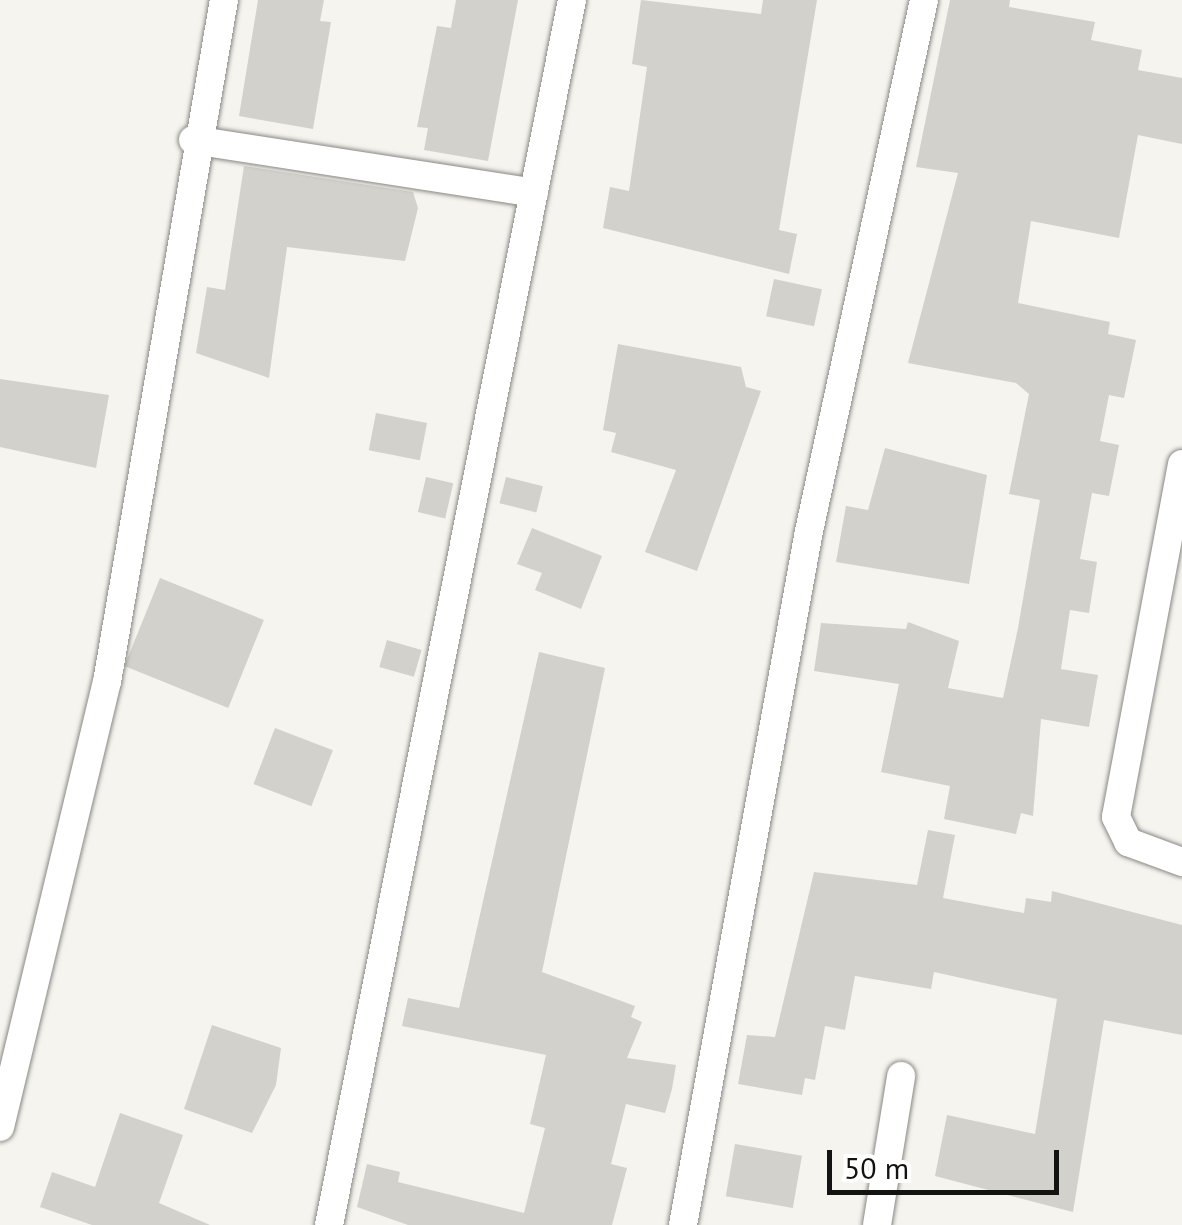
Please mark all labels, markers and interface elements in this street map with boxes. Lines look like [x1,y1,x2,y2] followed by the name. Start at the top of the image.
[832,1130,1064,1192] scale bar
[844,1148,909,1187] text: 50 m

